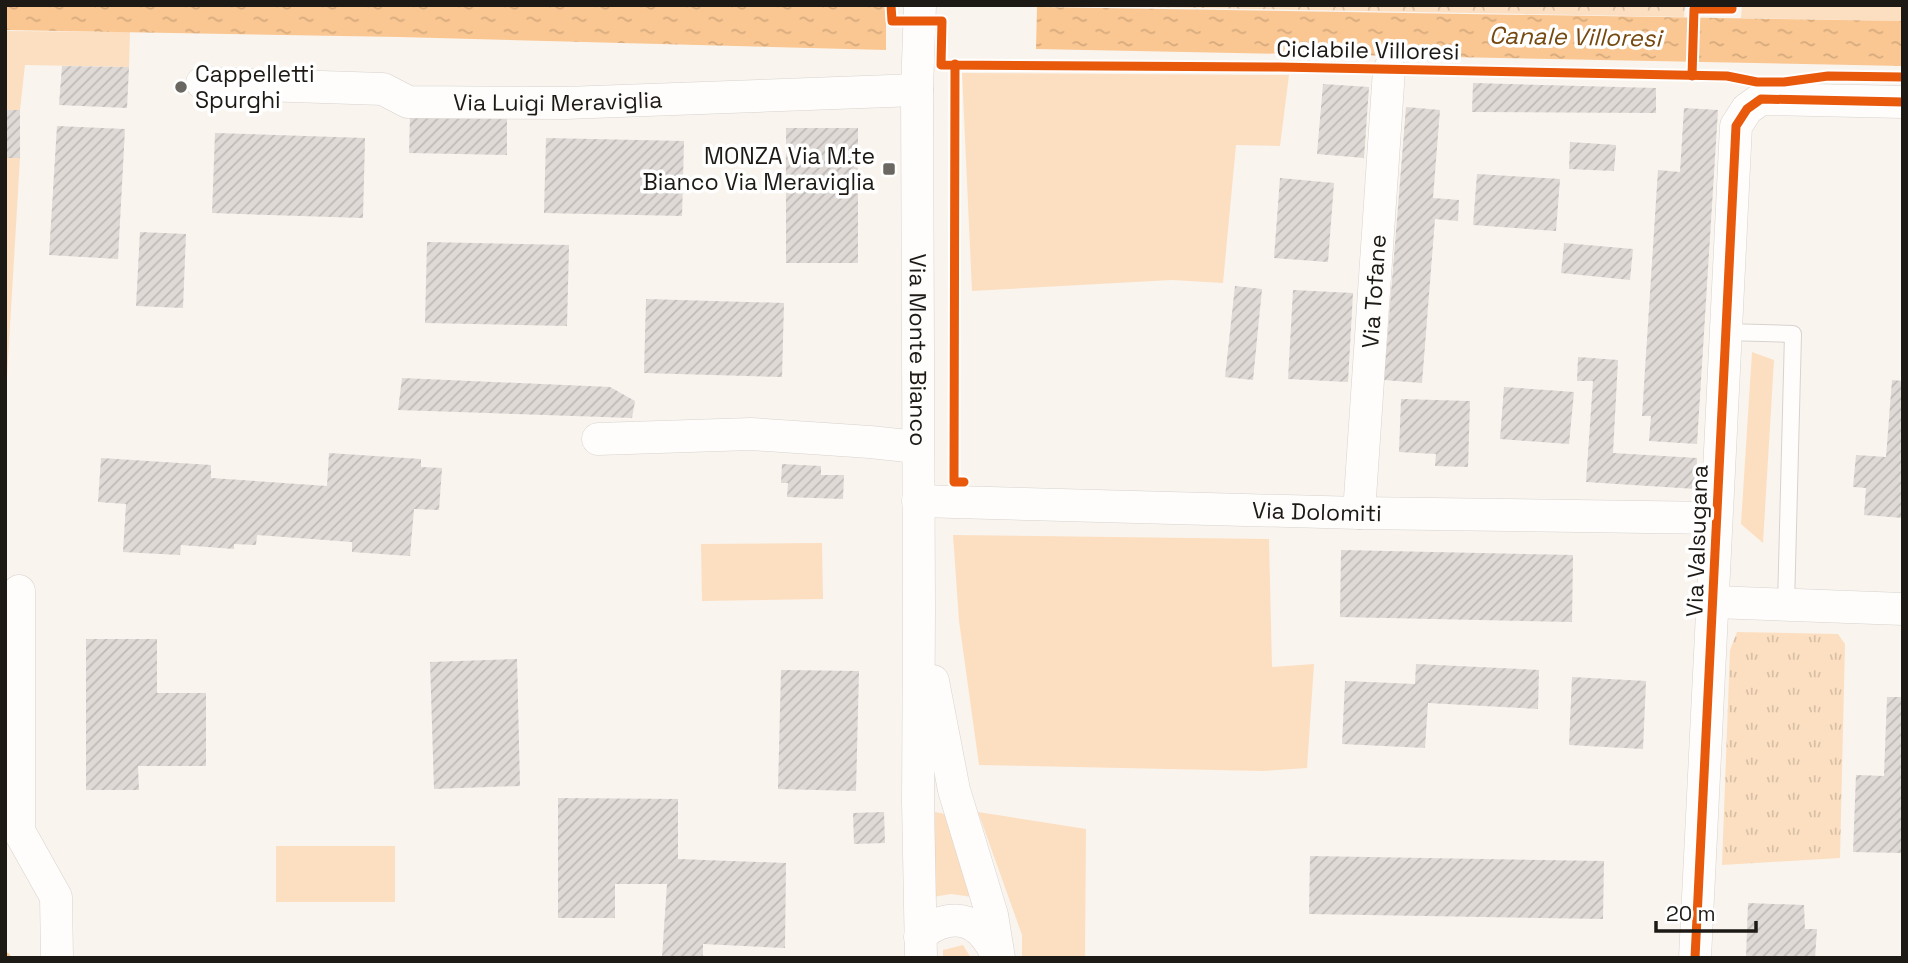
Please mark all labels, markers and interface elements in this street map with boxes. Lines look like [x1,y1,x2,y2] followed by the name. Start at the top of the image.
[1489,19,1665,54] water label: Canale Villoresi
[1276,33,1460,67] street label: Ciclabile Villoresi
[195,59,315,115] place label: Cappelletti Spurghi
[173,79,189,95] marker: Cappelletti Spurghi
[453,84,663,118] street label: Via Luigi Meraviglia
[643,141,875,197] place label: MONZA Via M.te Bianco Via Meraviglia
[881,161,897,177] marker: MONZA Via M.te Bianco Via Meraviglia
[1355,233,1393,350] street label: Via Tofane
[903,253,933,446] street label: Via Monte Bianco
[1679,464,1715,618] street label: Via Valsugana
[1251,495,1382,528] street label: Via Dolomiti
[1656,890,1756,934] scale bar
[1666,900,1716,927] text: 20 m

